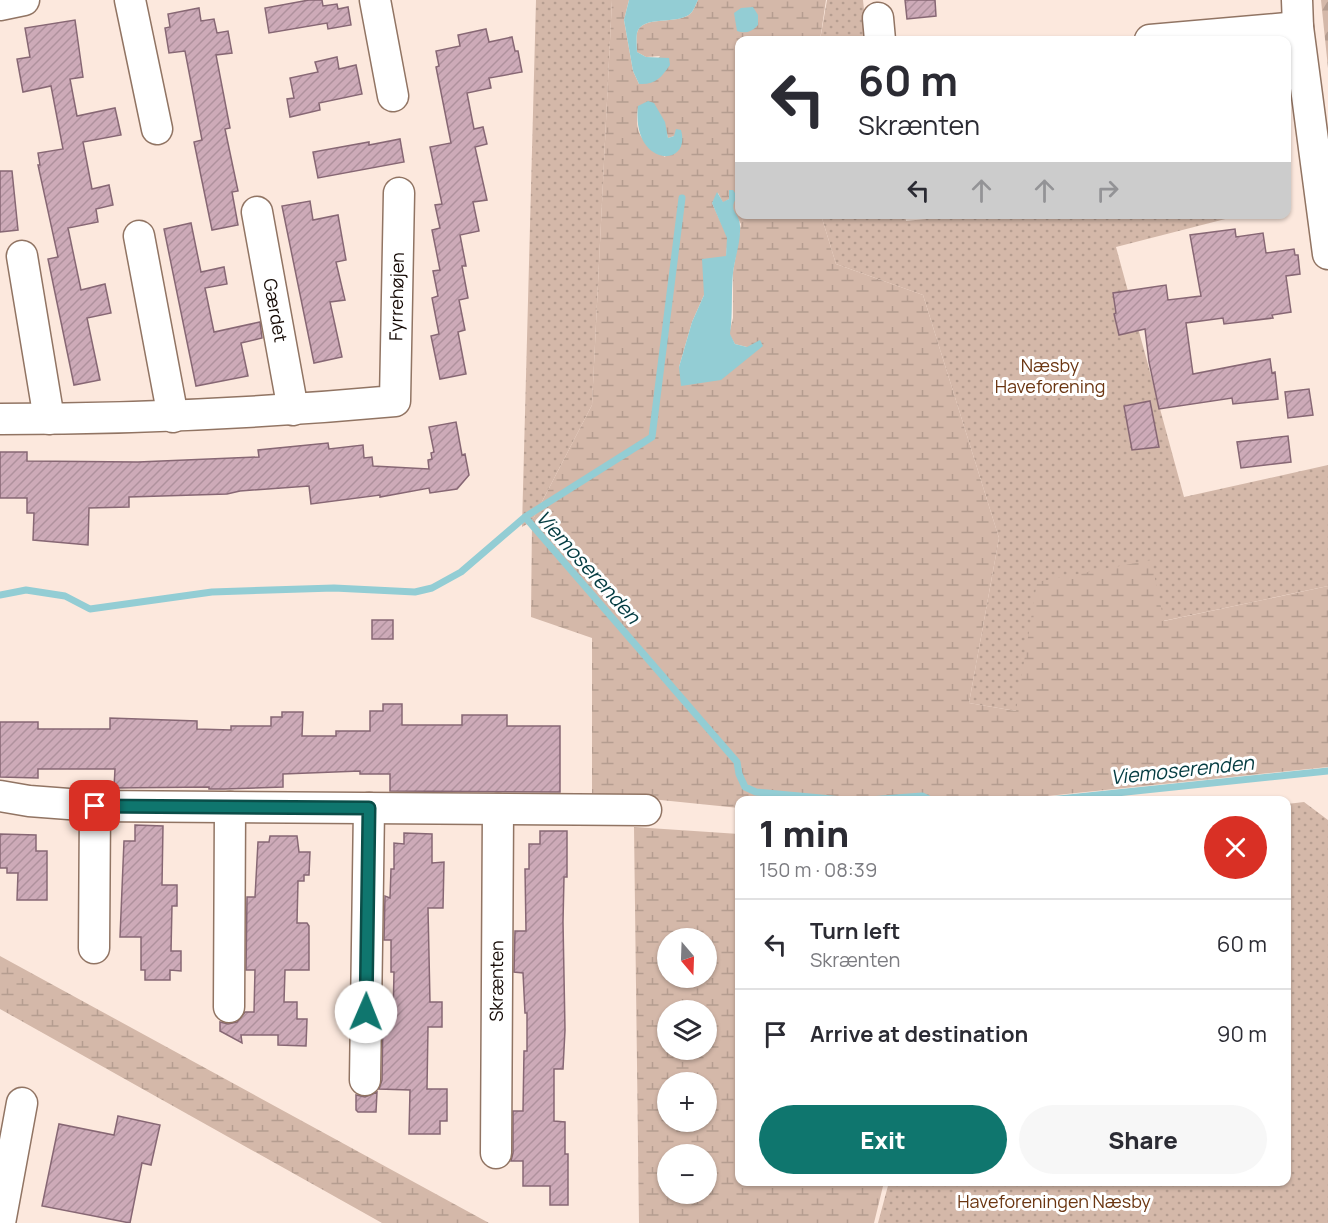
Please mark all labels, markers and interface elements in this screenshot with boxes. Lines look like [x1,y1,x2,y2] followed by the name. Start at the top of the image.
[858,51,958,109] text: 60 m
[759,60,837,138] icon: left
[858,106,980,143] text: Skrænten
[902,174,935,207] icon: left
[965,174,998,207] icon: ahead
[1028,174,1061,207] icon: ahead
[1091,174,1124,207] icon: right
[383,252,409,341] street label: Fyrrehøjen
[258,276,293,344] street label: Gærdet
[995,353,1105,398] park label: Næsby Haveforening
[530,504,647,630] water label: Viemoserenden
[1109,748,1256,790] water label: Viemoserenden
[69,780,120,831] pin
[78,789,111,822] icon: arrive
[759,809,849,858] text: 1 min
[1204,816,1267,879] button: close
[759,856,877,883] text: 150 m · 08:39
[810,916,900,946] text: Turn left
[657,928,717,988] north arrow
[657,928,717,1204] map controls
[759,928,792,961] icon: left
[1217,929,1267,959] text: 60 m
[484,940,508,1022] street label: Skrænten
[810,946,900,973] text: Skrænten
[334,980,398,1044] position arrow
[657,1000,717,1060] button: layers
[759,1018,792,1051] icon: arrive
[810,1019,1028,1049] text: Arrive at destination
[1217,1019,1267,1049] text: 90 m
[657,1072,717,1132] button: +
[759,1105,1007,1174] button: Exit
[1019,1105,1267,1174] button: Share
[657,1144,717,1204] button: −
[957,1189,1151,1213] park label: Haveforeningen Næsby

